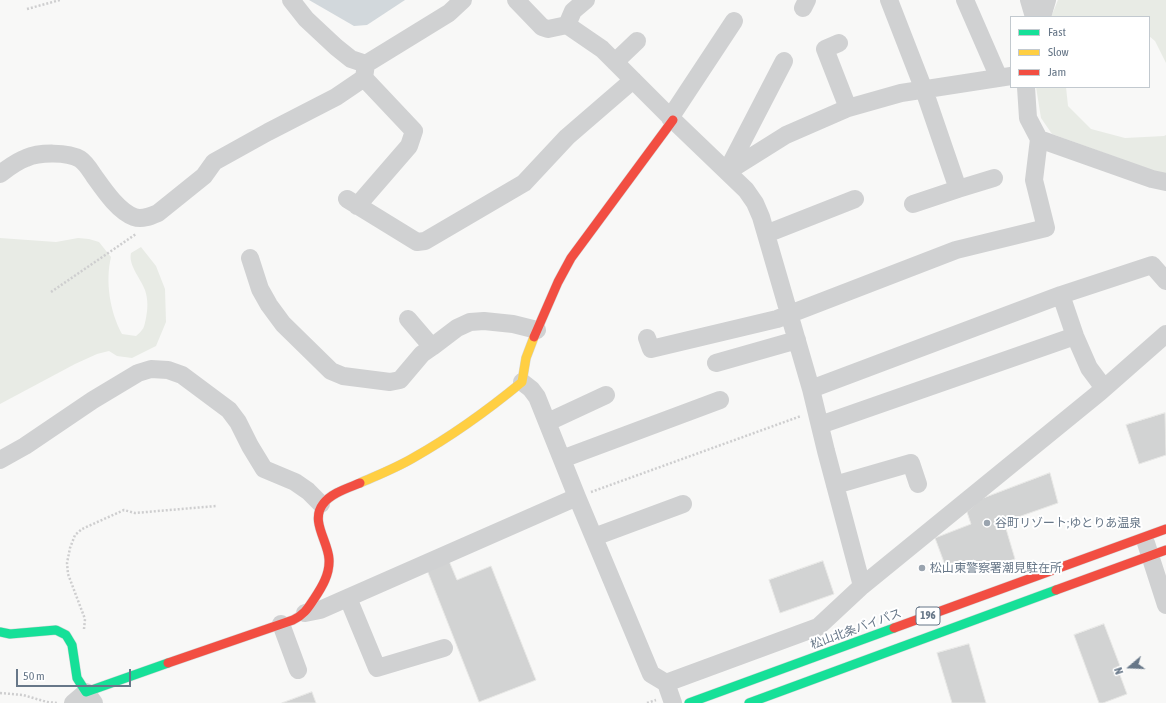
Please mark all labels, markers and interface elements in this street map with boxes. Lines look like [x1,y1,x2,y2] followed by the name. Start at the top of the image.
[1010,16,1150,88] legend
[1048,25,1066,39] text: Fast
[1048,45,1069,59] text: Slow
[1048,65,1066,79] text: Jam
[995,516,1141,530] place label: 谷町リゾート;ゆとりあ温泉
[982,518,992,528] marker: 谷町リゾート;ゆとりあ温泉
[930,561,1062,575] place label: 松山東警察署潮見駐在所
[917,563,927,573] marker: 松山東警察署潮見駐在所
[808,606,904,652] street label: 松山北条バイパス
[916,607,940,625] road number: 196
[1110,647,1150,687] north arrow
[18,661,133,687] scale bar
[1112,666,1125,676] text: N
[23,669,45,683] text: 50 m

